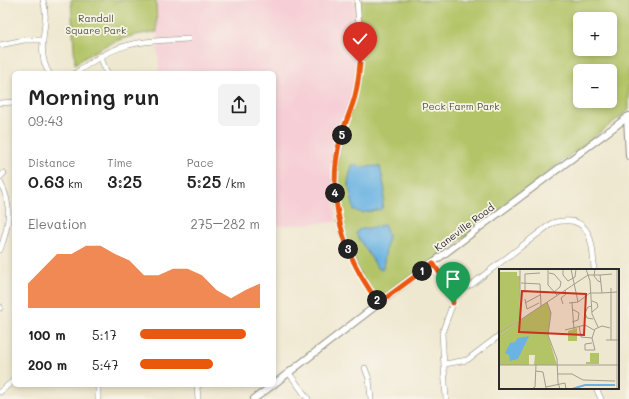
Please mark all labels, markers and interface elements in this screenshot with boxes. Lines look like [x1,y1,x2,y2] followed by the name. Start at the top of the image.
[66,11,126,37] park label: Randall Square Park
[573,12,617,108] map controls
[573,12,617,56] button: +
[343,22,377,63] pin
[349,28,371,50] icon: check
[573,64,617,108] button: −
[28,82,159,111] text: Morning run
[218,84,260,126] button: share
[422,99,500,113] park label: Peck Farm Park
[28,112,63,129] text: 09:43
[332,125,352,145] pin: 5
[339,127,345,142] text: 5
[28,155,75,170] text: Distance
[107,155,132,170] text: Time
[187,155,214,170] text: Pace
[28,170,64,192] text: 0.63
[107,170,142,192] text: 3:25
[187,170,221,192] text: 5:25
[64,176,83,191] text: km
[221,176,245,191] text: /km
[325,183,345,203] pin: 4
[332,185,338,200] text: 4
[431,200,497,254] street label: Kaneville Road
[28,215,86,232] text: Elevation
[190,215,260,232] text: 275–282 m
[338,239,358,259] pin: 3
[345,241,351,256] text: 3
[412,261,432,281] pin: 1
[436,262,470,303] pin
[420,263,424,278] text: 1
[442,268,464,290] icon: arrive
[499,269,619,389] inset map
[367,290,387,310] pin: 2
[374,292,380,307] text: 2
[28,326,65,343] text: 100 m
[92,326,117,343] text: 5:17
[28,356,67,373] text: 200 m
[92,356,118,373] text: 5:47

